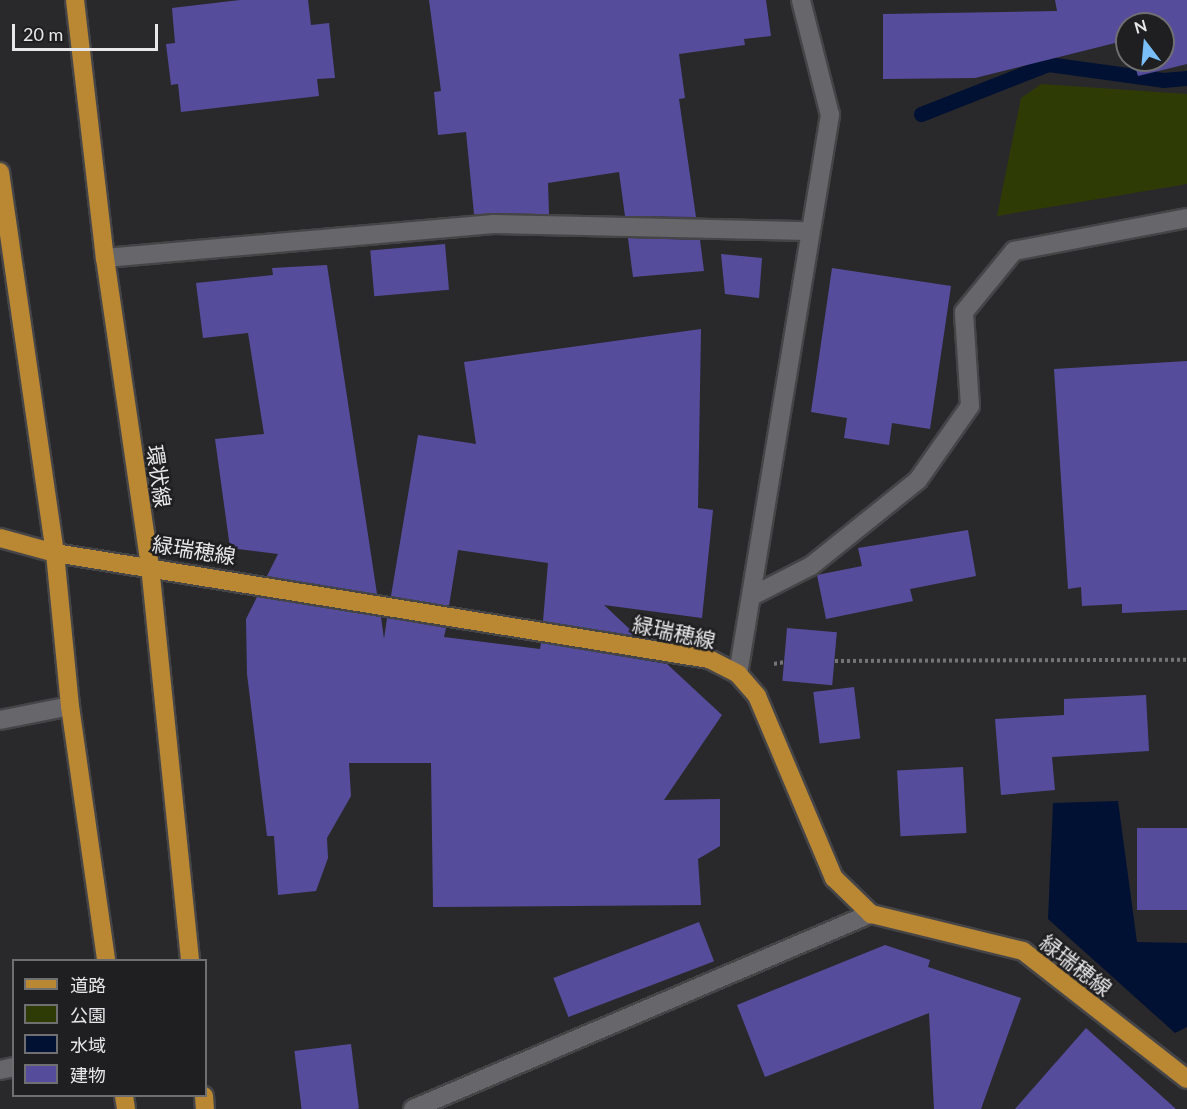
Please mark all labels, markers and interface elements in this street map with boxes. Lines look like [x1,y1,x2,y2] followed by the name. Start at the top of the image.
[15,12,160,50] scale bar
[1115,12,1175,72] north arrow
[1132,15,1149,37] text: N
[23,23,63,45] text: 20 m
[142,443,176,509] street label: 環状線
[151,531,237,569] street label: 緑瑞穂線
[630,611,718,653] street label: 緑瑞穂線
[1035,929,1117,1001] street label: 緑瑞穂線
[12,959,207,1097] legend
[70,974,106,996] text: 道路
[70,1004,106,1026] text: 公園
[70,1034,106,1056] text: 水域
[70,1064,106,1086] text: 建物

